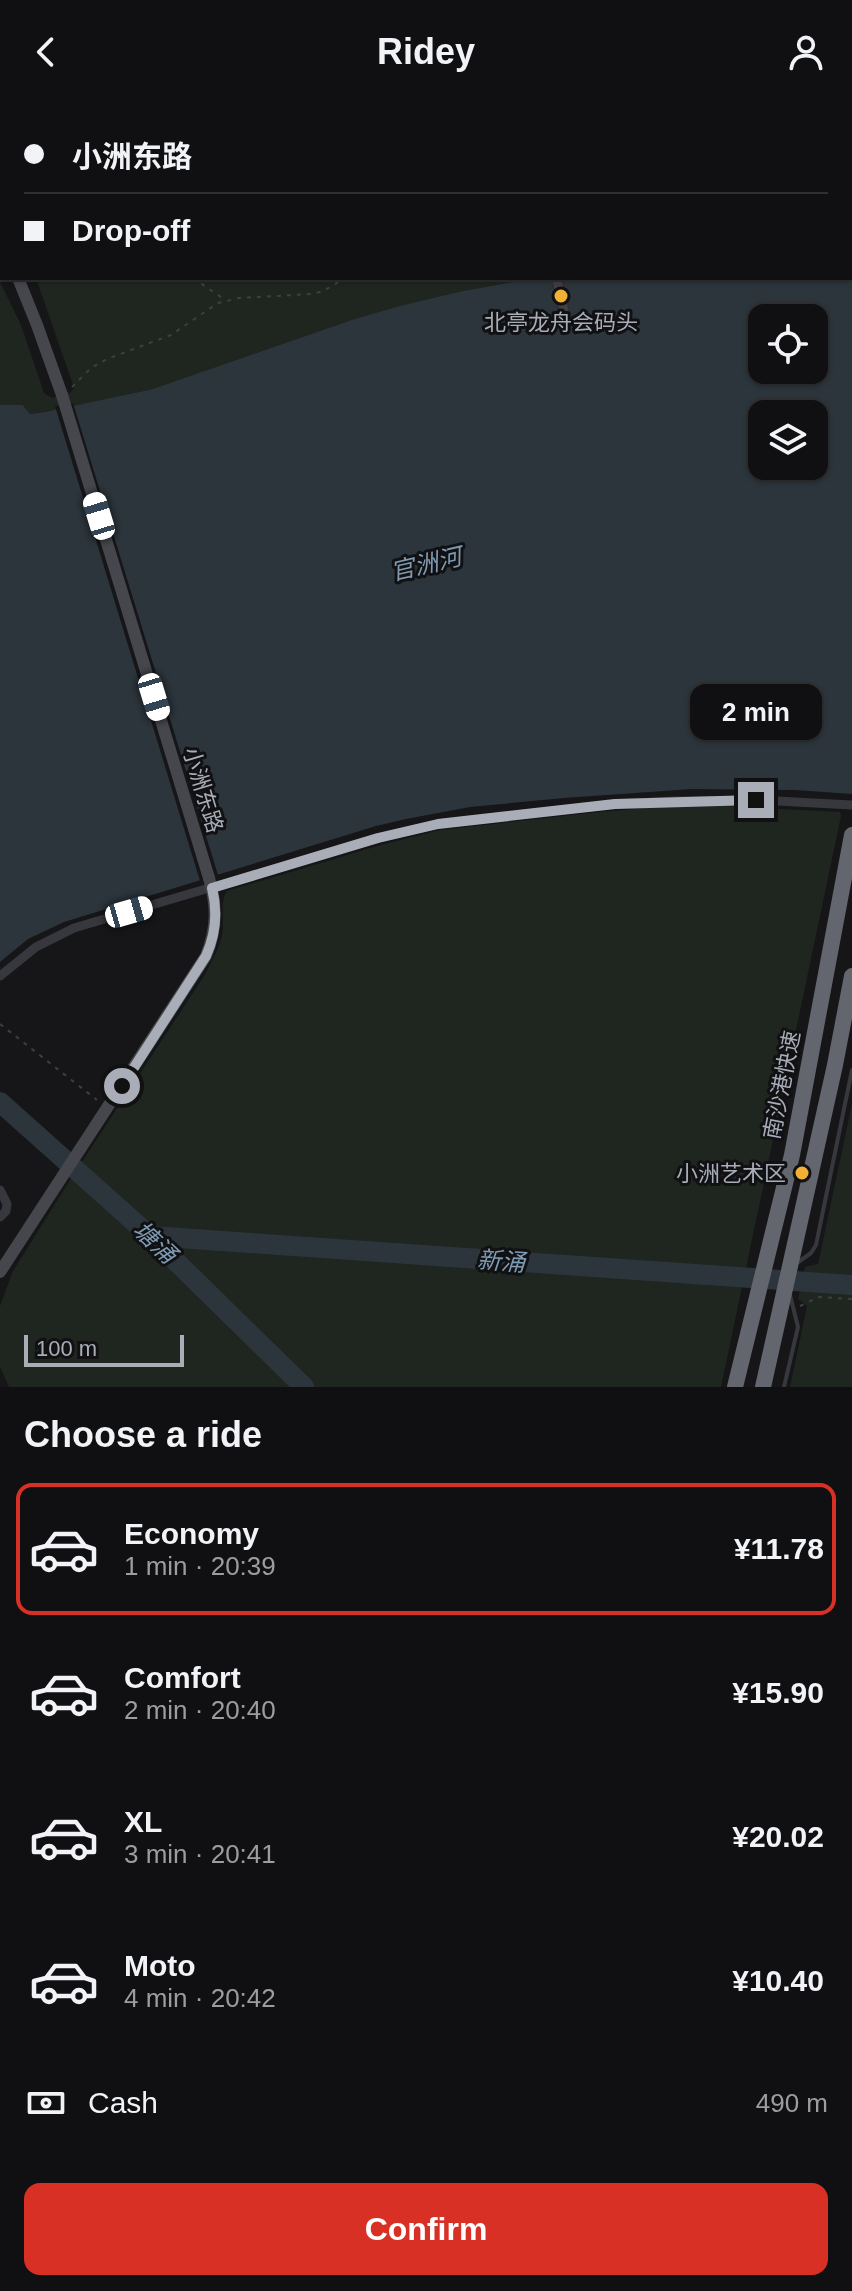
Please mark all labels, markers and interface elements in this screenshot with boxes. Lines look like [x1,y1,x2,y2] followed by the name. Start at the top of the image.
[24,30,68,74] icon: back
[784,30,828,74] icon: person
[377,31,475,72] text: Ridey
[72,140,192,173] text: 小洲东路
[72,214,190,247] text: Drop-off
[552,287,570,305] marker: 北亭龙舟会码头
[748,304,828,480] map controls
[748,304,828,384] button: locate
[484,310,638,335] place label: 北亭龙舟会码头
[748,400,828,480] button: layers
[81,490,117,542] car
[388,542,468,585] water label: 官洲河
[136,671,172,723] car
[690,684,822,740] callout: 2 min
[722,697,790,727] text: 2 min
[178,744,228,836] street label: 小洲东路
[738,782,774,818] route end
[103,894,155,930] car
[759,1029,805,1141] street label: 南沙港快速
[104,1068,140,1104] route start
[676,1161,786,1186] place label: 小洲艺术区
[793,1164,811,1182] marker: 小洲艺术区
[128,1216,184,1270] water label: 塘涌
[476,1246,529,1276] water label: 新涌
[24,1331,184,1367] scale bar
[36,1336,97,1361] text: 100 m
[24,1414,262,1455] text: Choose a ride
[28,1513,100,1585] icon: car
[124,1517,259,1550] text: Economy
[734,1532,824,1565] text: ¥11.78
[124,1551,276,1581] text: 1 min · 20:39
[28,1657,100,1729] icon: car
[124,1661,241,1694] text: Comfort
[732,1676,824,1709] text: ¥15.90
[124,1695,276,1725] text: 2 min · 20:40
[28,1801,100,1873] icon: car
[124,1805,162,1838] text: XL
[732,1820,824,1853] text: ¥20.02
[124,1839,276,1869] text: 3 min · 20:41
[28,1945,100,2017] icon: car
[124,1949,196,1982] text: Moto
[732,1964,824,1997] text: ¥10.40
[124,1983,276,2013] text: 4 min · 20:42
[24,2081,68,2125] icon: cash
[88,2086,158,2119] text: Cash
[756,2088,828,2118] text: 490 m
[24,2183,828,2275] button: Confirm

